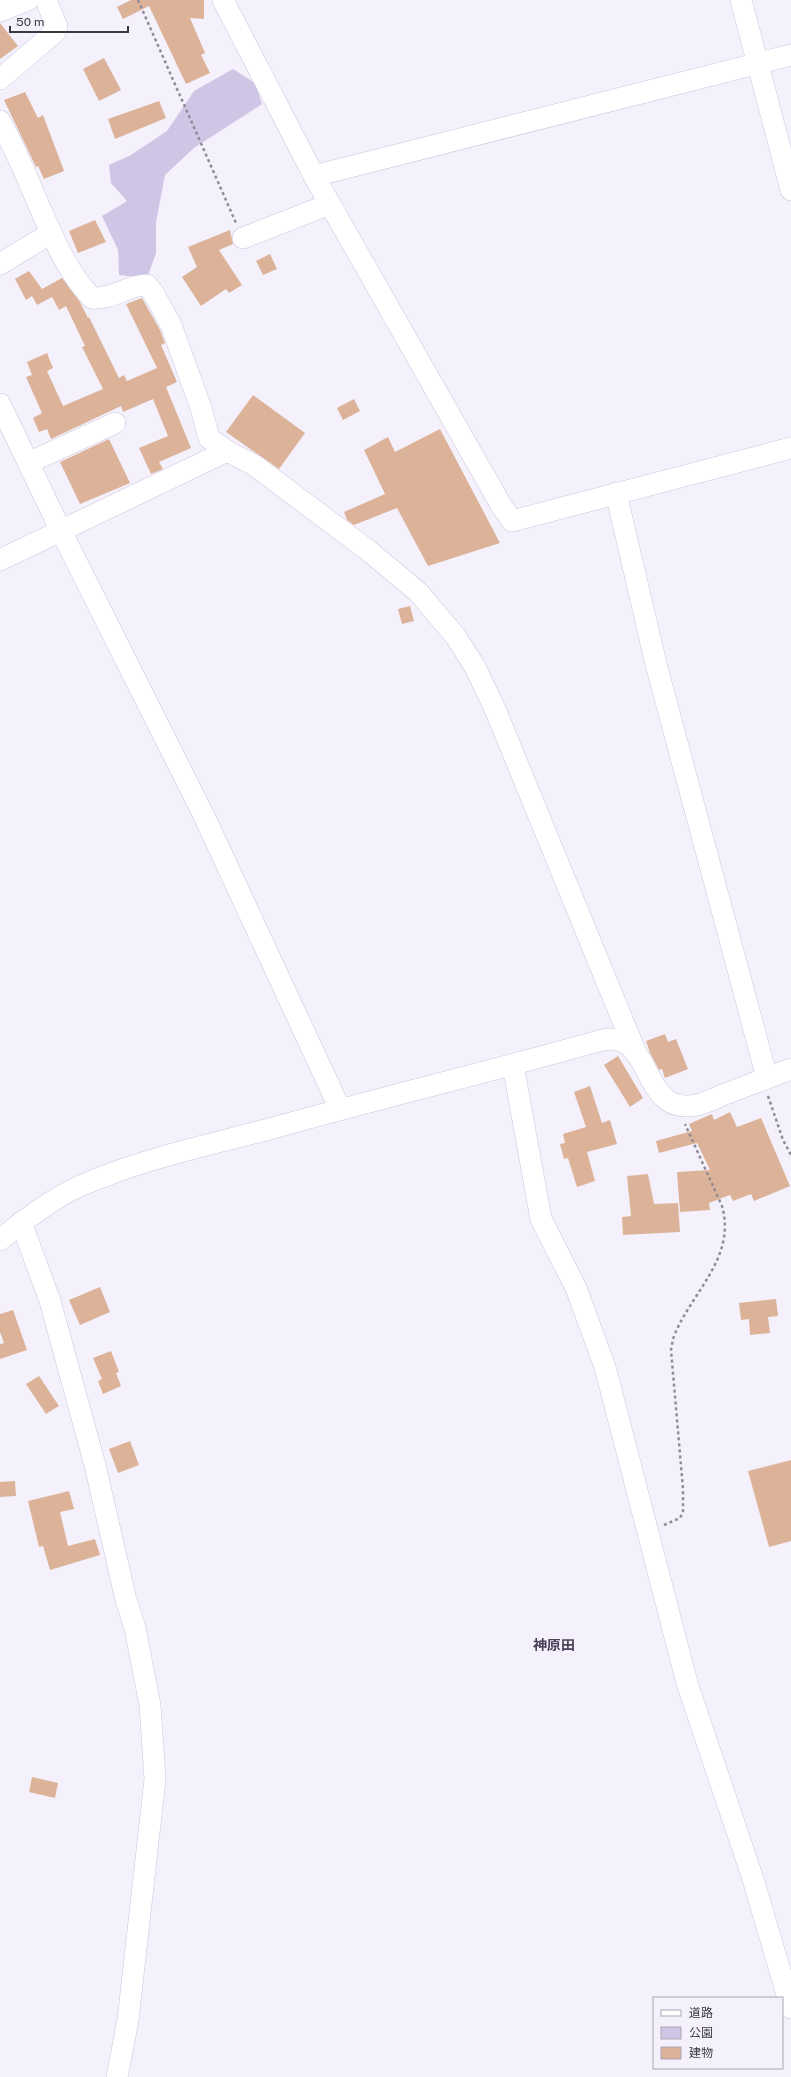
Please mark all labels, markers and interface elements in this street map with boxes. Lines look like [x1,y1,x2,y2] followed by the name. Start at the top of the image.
[10,8,128,34] scale bar
[16,15,44,29] text: 50 m
[533,1637,575,1653] district label: 神原田
[653,1997,783,2069] legend
[689,2006,713,2020] text: 道路
[689,2026,713,2040] text: 公園
[689,2046,713,2060] text: 建物

